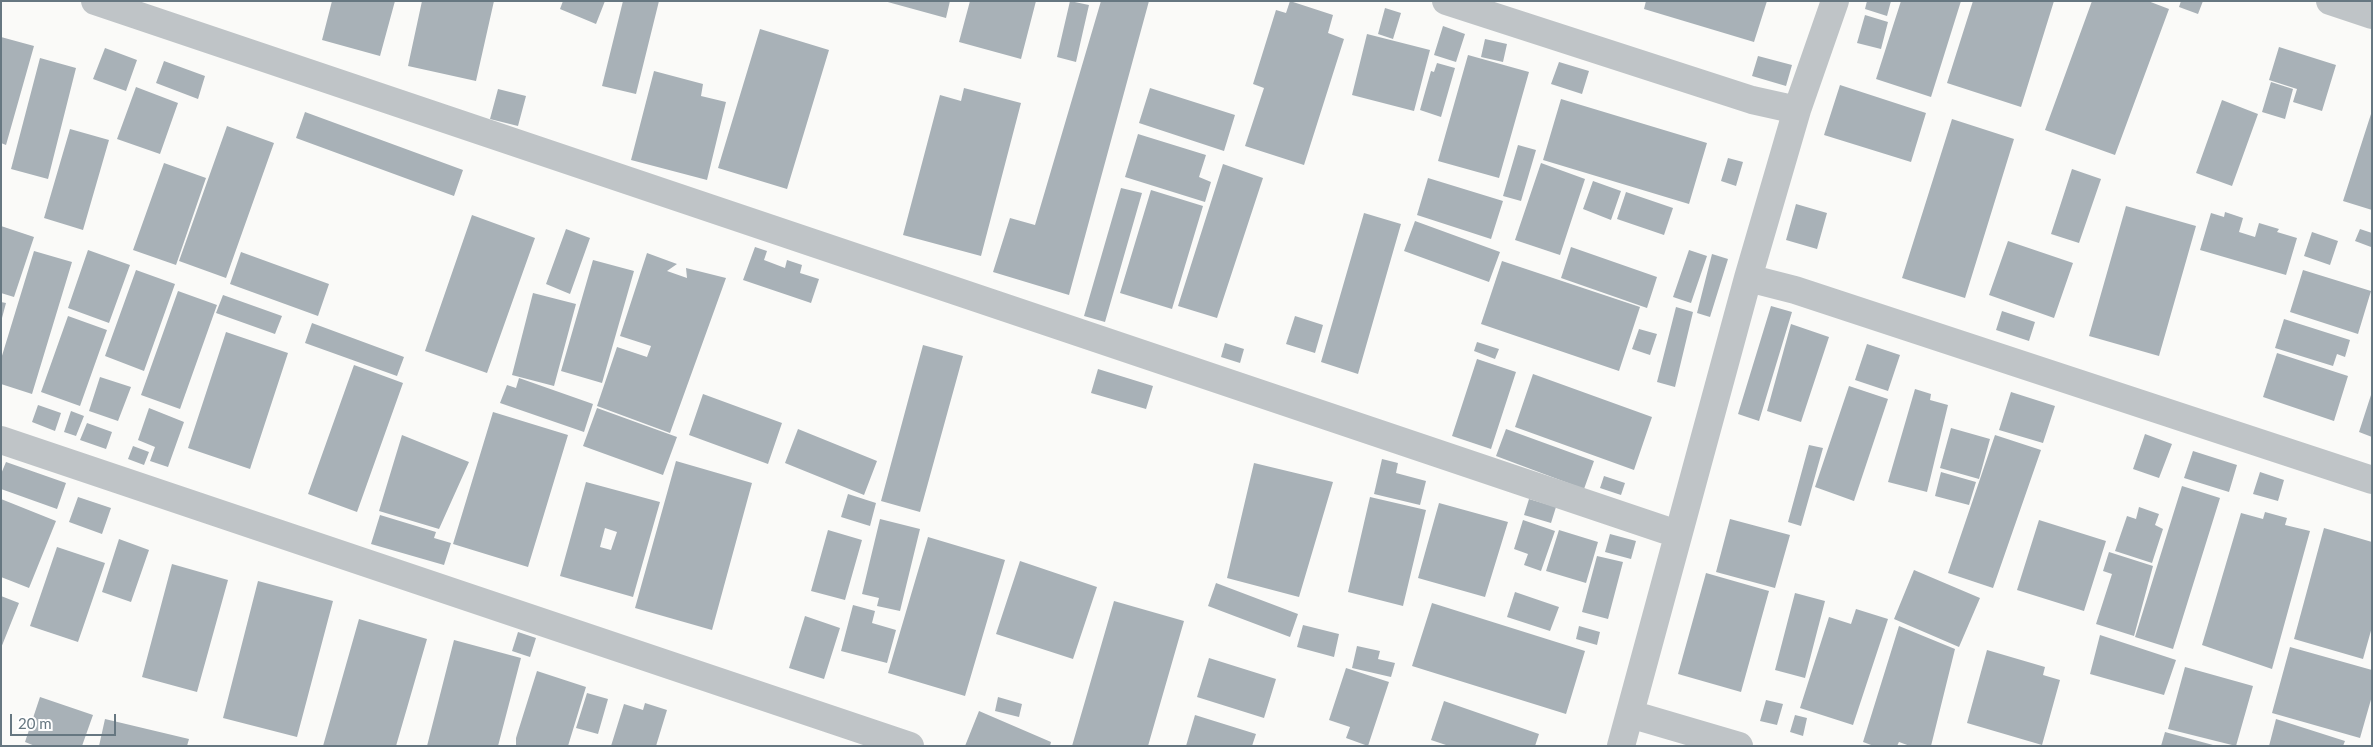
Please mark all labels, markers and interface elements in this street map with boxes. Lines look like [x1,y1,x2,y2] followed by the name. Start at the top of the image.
[12,704,119,736] scale bar
[18,714,52,732] text: 20 m

